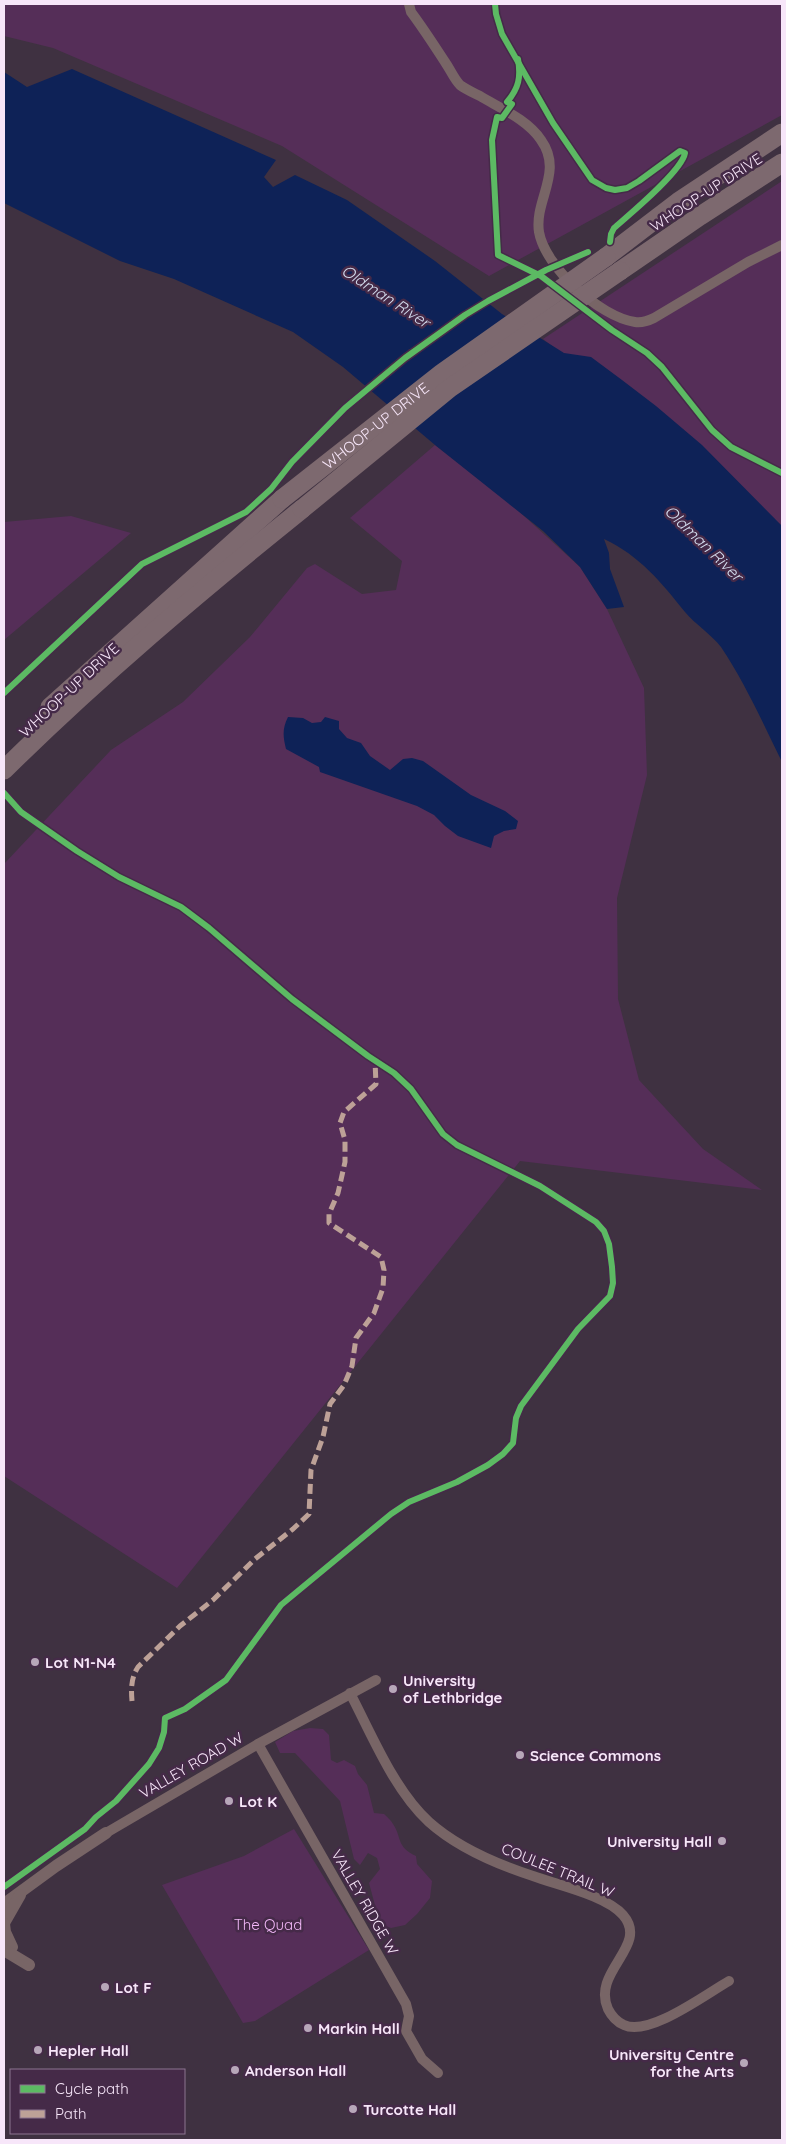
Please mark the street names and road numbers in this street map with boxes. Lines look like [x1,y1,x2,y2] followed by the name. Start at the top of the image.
[646,149,766,235] street label: WHOOP-UP DRIVE
[319,378,432,473] street label: WHOOP-UP DRIVE
[15,639,123,741] street label: WHOOP-UP DRIVE
[136,1727,247,1802] street label: VALLEY ROAD W
[499,1839,618,1902] street label: COULEE TRAIL W
[327,1846,403,1958] street label: VALLEY RIDGE W

